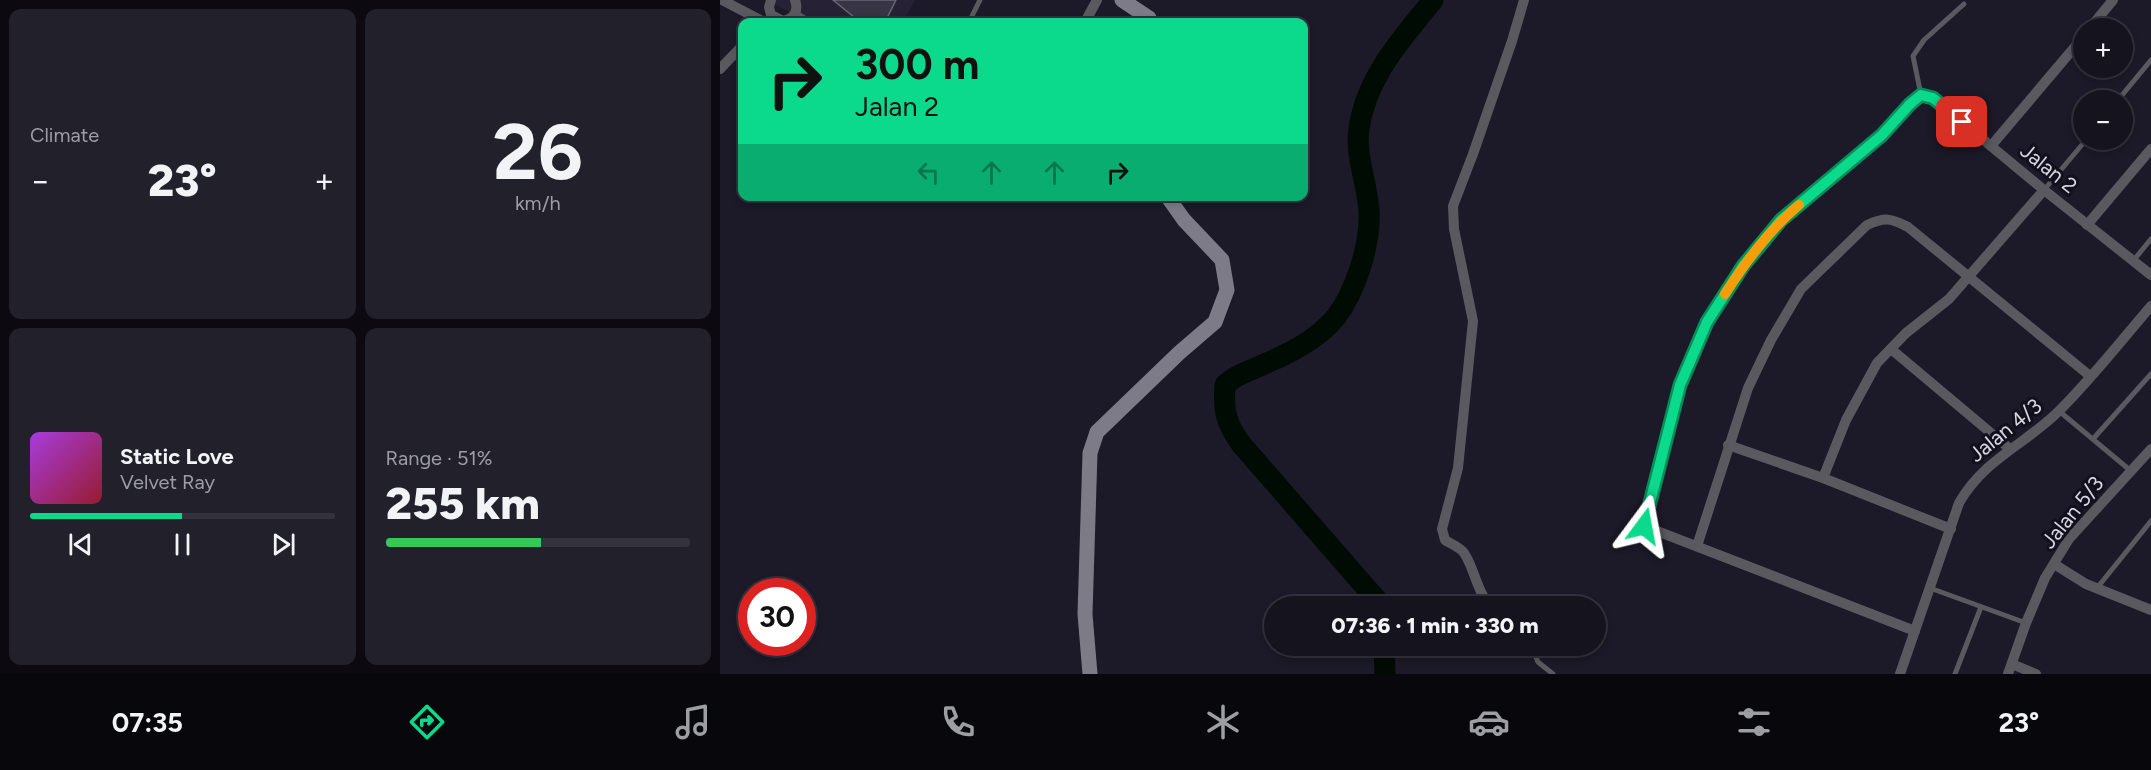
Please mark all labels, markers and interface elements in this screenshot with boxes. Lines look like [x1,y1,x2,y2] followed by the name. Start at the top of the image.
[2073,18,2133,150] map controls
[2073,18,2133,78] button: +
[855,39,979,90] text: 300 m
[756,42,834,120] icon: right
[855,90,939,123] text: Jalan 2
[2073,90,2133,150] button: −
[1936,96,1987,147] pin
[493,105,583,199] text: 26
[1945,105,1978,138] icon: arrive
[30,123,99,147] text: Climate
[2016,138,2082,198] street label: Jalan 2
[148,153,217,207] text: 23°
[912,156,945,189] icon: left
[975,156,1008,189] icon: ahead
[1038,156,1071,189] icon: ahead
[1101,156,1134,189] icon: right
[30,161,51,200] text: −
[314,161,334,200] text: +
[515,191,561,215] text: km/h
[1964,393,2046,467] street label: Jalan 4/3
[120,443,234,470] text: Static Love
[386,446,492,470] text: Range · 51%
[120,470,215,494] text: Velvet Ray
[2035,471,2109,553] street label: Jalan 5/3
[386,476,540,530] text: 255 km
[1612,494,1676,558] position arrow
[64,528,97,561] icon: previous
[166,528,199,561] icon: pause
[267,528,300,561] icon: next
[738,578,816,656] speed limit sign: 30
[1331,612,1539,639] text: 07:36 · 1 min · 330 m
[406,701,448,743] icon: directions
[672,701,714,743] icon: music
[937,701,979,743] icon: phone
[1202,701,1244,743] icon: climate
[1468,701,1510,743] icon: car
[1733,701,1775,743] icon: filters
[112,706,183,739] text: 07:35
[1998,706,2039,739] text: 23°

